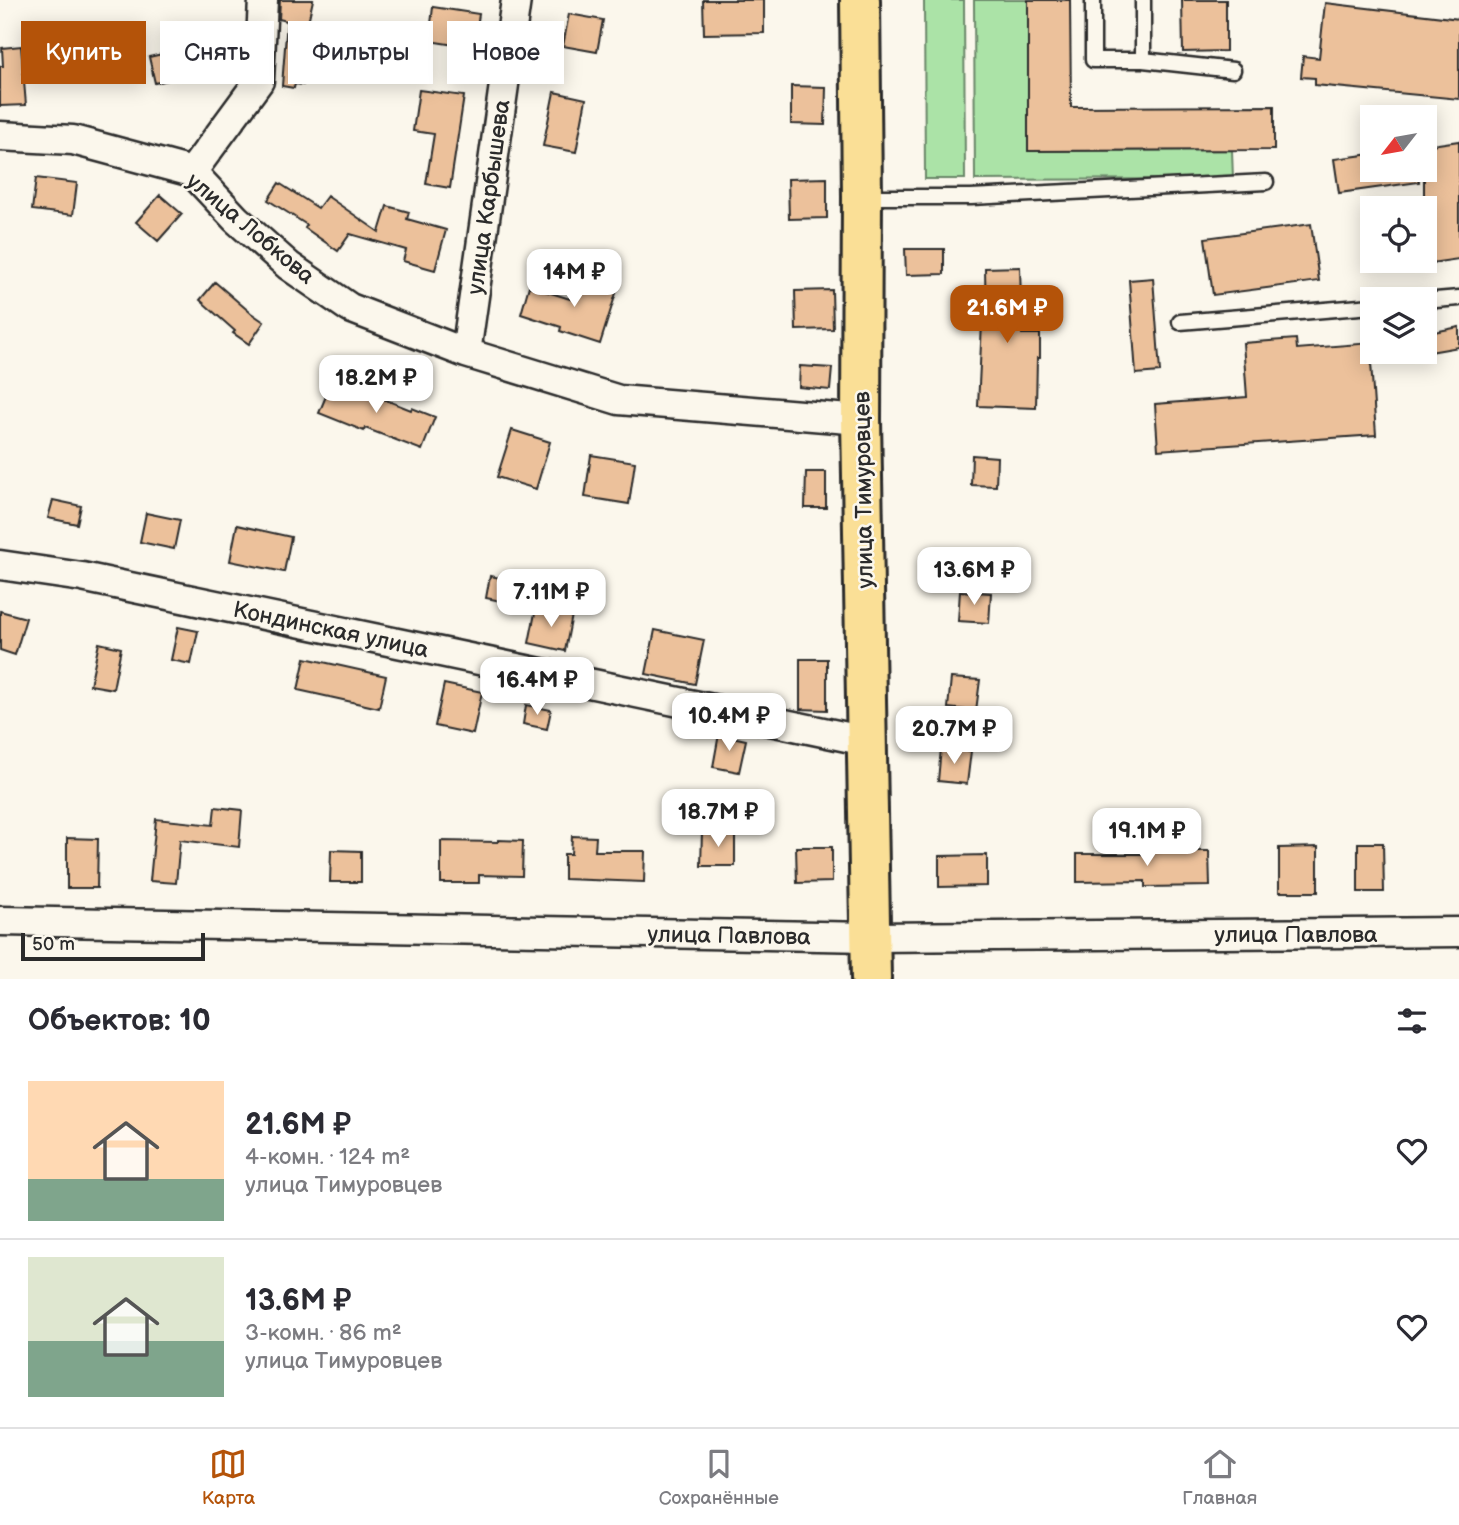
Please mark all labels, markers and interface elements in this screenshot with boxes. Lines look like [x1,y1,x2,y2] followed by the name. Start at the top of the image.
[21,21,146,84] chip: Купить
[160,21,274,84] chip: Снять
[288,21,433,84] chip: Фильтры
[447,21,564,84] chip: Новое
[461,97,517,296] street label: улица Карбышева
[1360,105,1437,182] north arrow
[1360,105,1437,364] map controls
[181,167,320,291] street label: улица Лобкова
[1360,196,1437,273] button: locate
[525,250,623,309] pin: 14M ₽
[543,258,605,286] text: 14M ₽
[942,286,1072,345] pin: 21.6M ₽
[1360,287,1437,364] button: layers
[966,294,1048,322] text: 21.6M ₽
[311,356,441,415] pin: 18.2M ₽
[335,364,417,392] text: 18.2M ₽
[848,391,880,589] street label: улица Тимуровцев
[909,548,1039,607] pin: 13.6M ₽
[933,556,1015,584] text: 13.6M ₽
[486,570,616,629] pin: 7.11M ₽
[513,578,589,606] text: 7.11M ₽
[231,596,431,664] street label: Кондинская улица
[472,658,602,717] pin: 16.4M ₽
[496,666,578,694] text: 16.4M ₽
[664,694,794,753] pin: 10.4M ₽
[688,702,770,730] text: 10.4M ₽
[889,706,1019,766] pin: 20.7M ₽
[912,715,996,743] text: 20.7M ₽
[653,790,783,849] pin: 18.7M ₽
[678,798,758,826] text: 18.7M ₽
[1082,808,1212,868] pin: 19.1M ₽
[1108,817,1186,845] text: 19.1M ₽
[647,921,811,951] street label: улица Павлова
[1214,921,1378,949] street label: улица Павлова
[21,930,205,962] scale bar
[32,933,75,956] text: 50 m
[1393,1002,1431,1040] icon: filters
[28,1003,211,1039] text: Объектов: 10
[245,1107,351,1143] text: 21.6M ₽
[84,1109,168,1193] icon: home
[1393,1132,1431,1170] icon: heart
[245,1143,410,1171] text: 4-комн. · 124 m²
[245,1171,442,1199] text: улица Тимуровцев
[245,1283,351,1319] text: 13.6M ₽
[84,1285,168,1369] icon: home
[1393,1308,1431,1346] icon: heart
[245,1319,402,1347] text: 3-комн. · 86 m²
[245,1347,442,1375] text: улица Тимуровцев
[202,1445,255,1510] tab: Карта
[659,1445,779,1510] tab: Сохранённые
[1182,1445,1257,1510] tab: Главная

